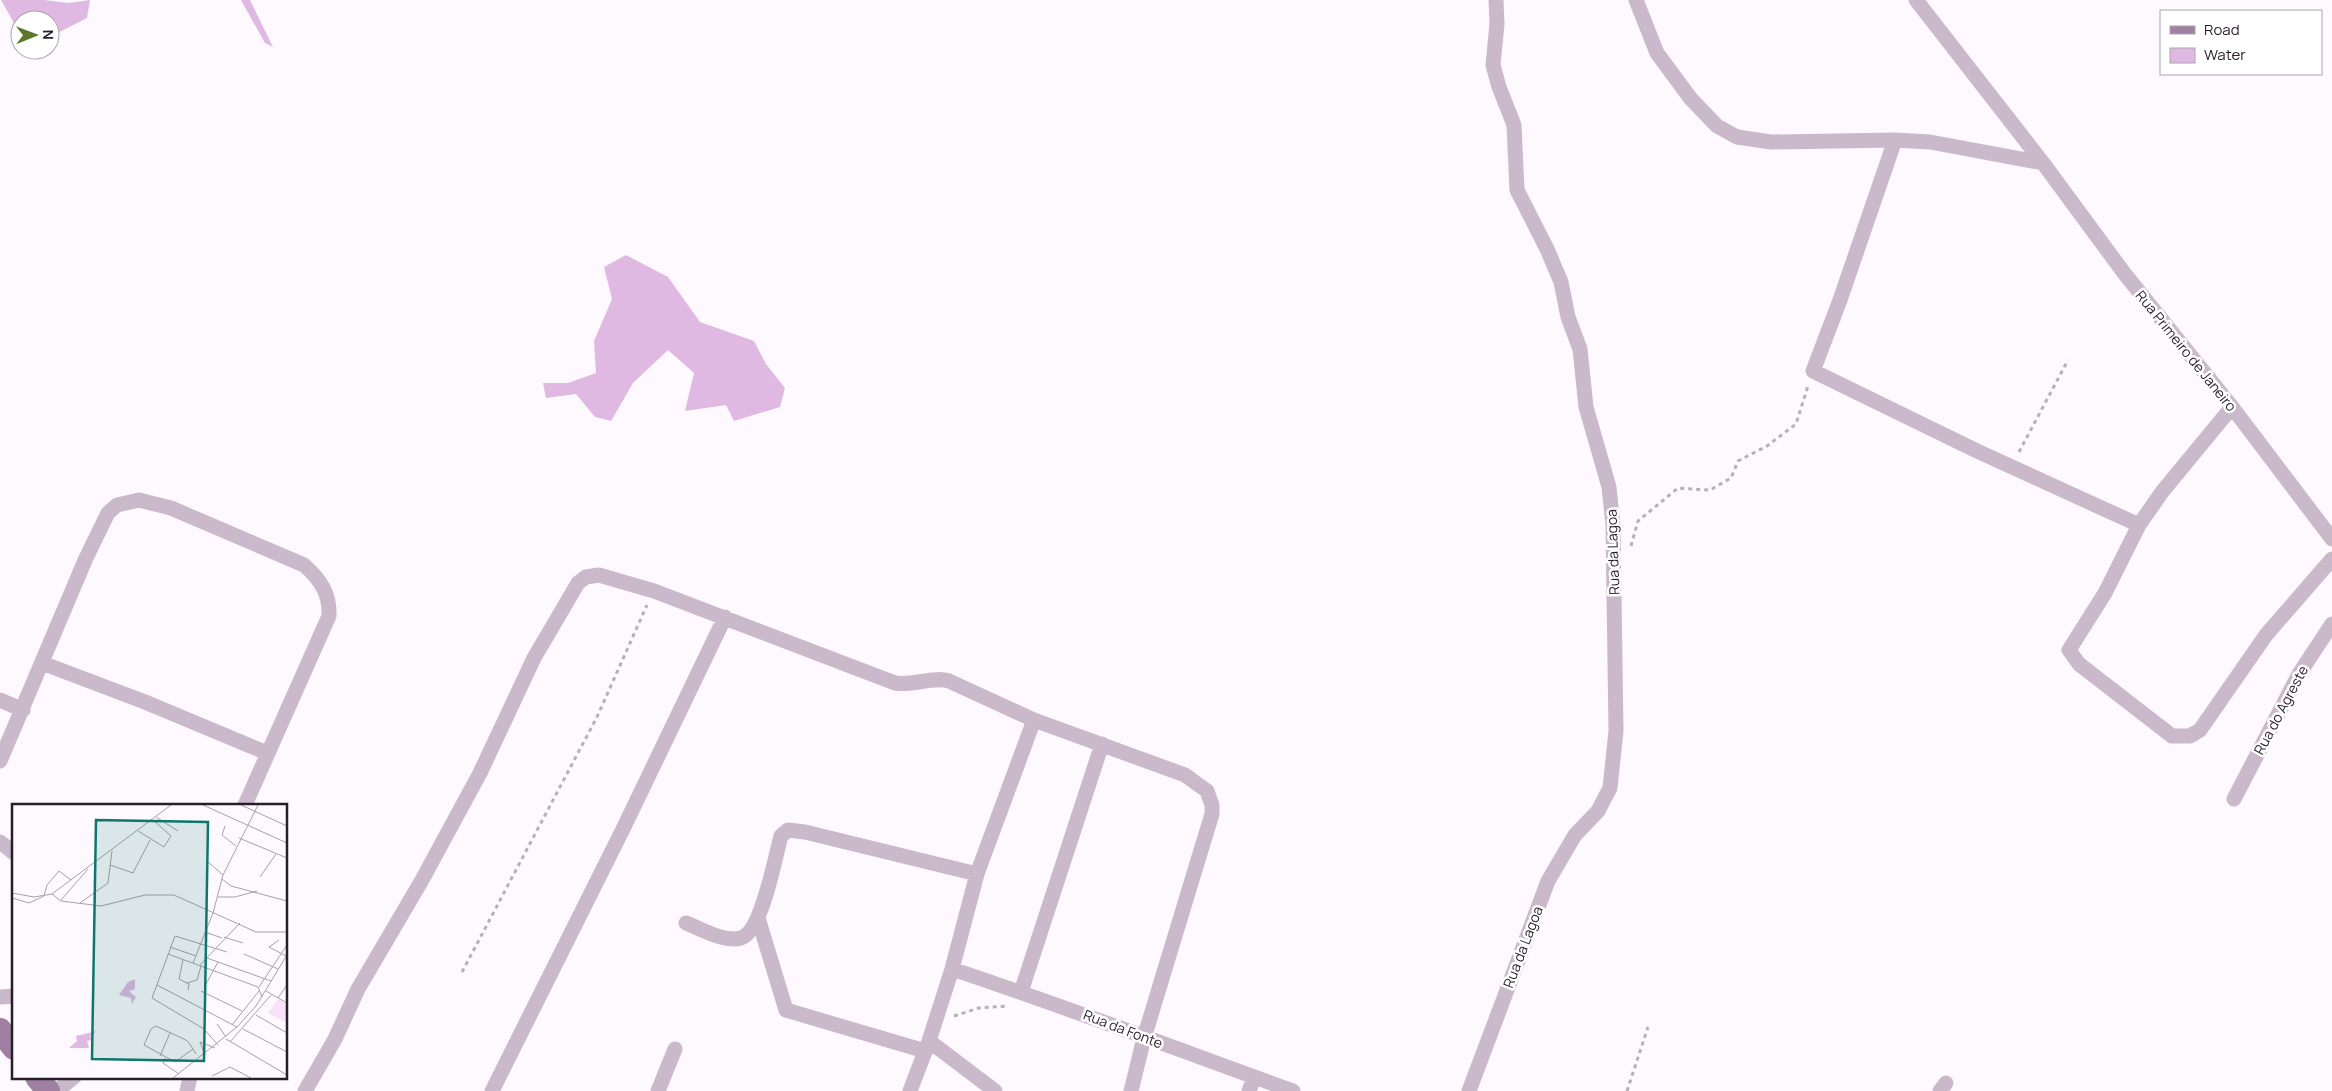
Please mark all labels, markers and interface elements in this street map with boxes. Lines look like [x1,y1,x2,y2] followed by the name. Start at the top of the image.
[10,10,60,60] north arrow
[2160,10,2322,75] legend
[2204,19,2240,40] text: Road
[39,30,58,40] text: N
[2204,44,2246,65] text: Water
[2132,286,2241,415] street label: Rua Primeiro de Janeiro
[1602,509,1623,595] street label: Rua da Lagoa
[2249,662,2312,758] street label: Rua do Agreste
[12,804,288,1078] inset map
[1498,903,1547,990] street label: Rua da Lagoa
[1081,1005,1166,1052] street label: Rua da Fonte

